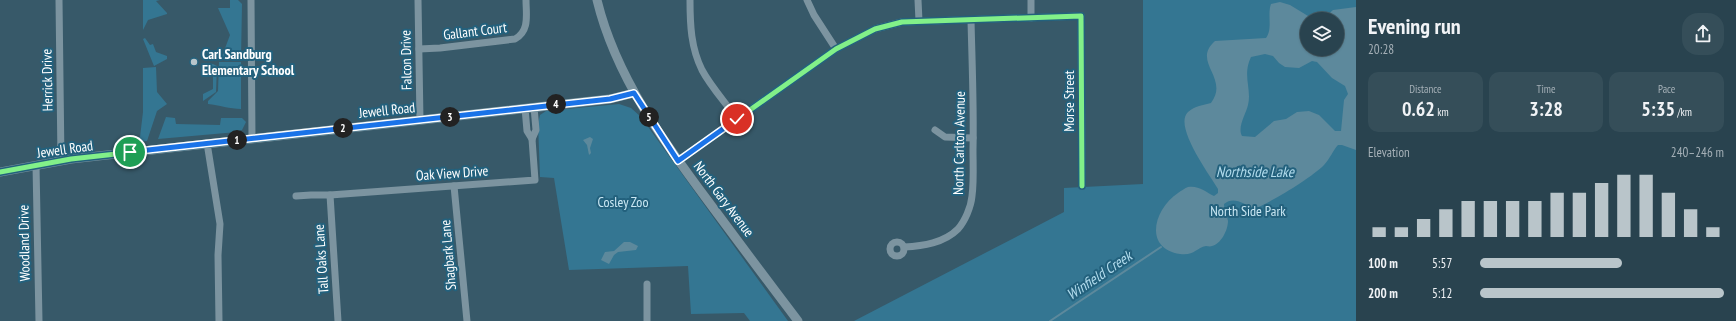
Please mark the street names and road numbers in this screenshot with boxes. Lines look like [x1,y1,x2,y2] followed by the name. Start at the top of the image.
[442,18,508,44] street label: Gallant Court
[396,30,416,90] street label: Falcon Drive
[37,48,57,111] street label: Herrick Drive
[1060,70,1078,132] street label: Morse Street
[949,91,969,195] street label: North Carlton Avenue
[357,98,416,122] street label: Jewell Road
[35,136,94,162] street label: Jewell Road
[690,158,758,240] street label: North Gary Avenue
[415,161,489,185] street label: Oak View Drive
[14,204,34,281] street label: Woodland Drive
[436,219,460,291] street label: Shagbark Lane
[310,223,332,294] street label: Tall Oaks Lane

